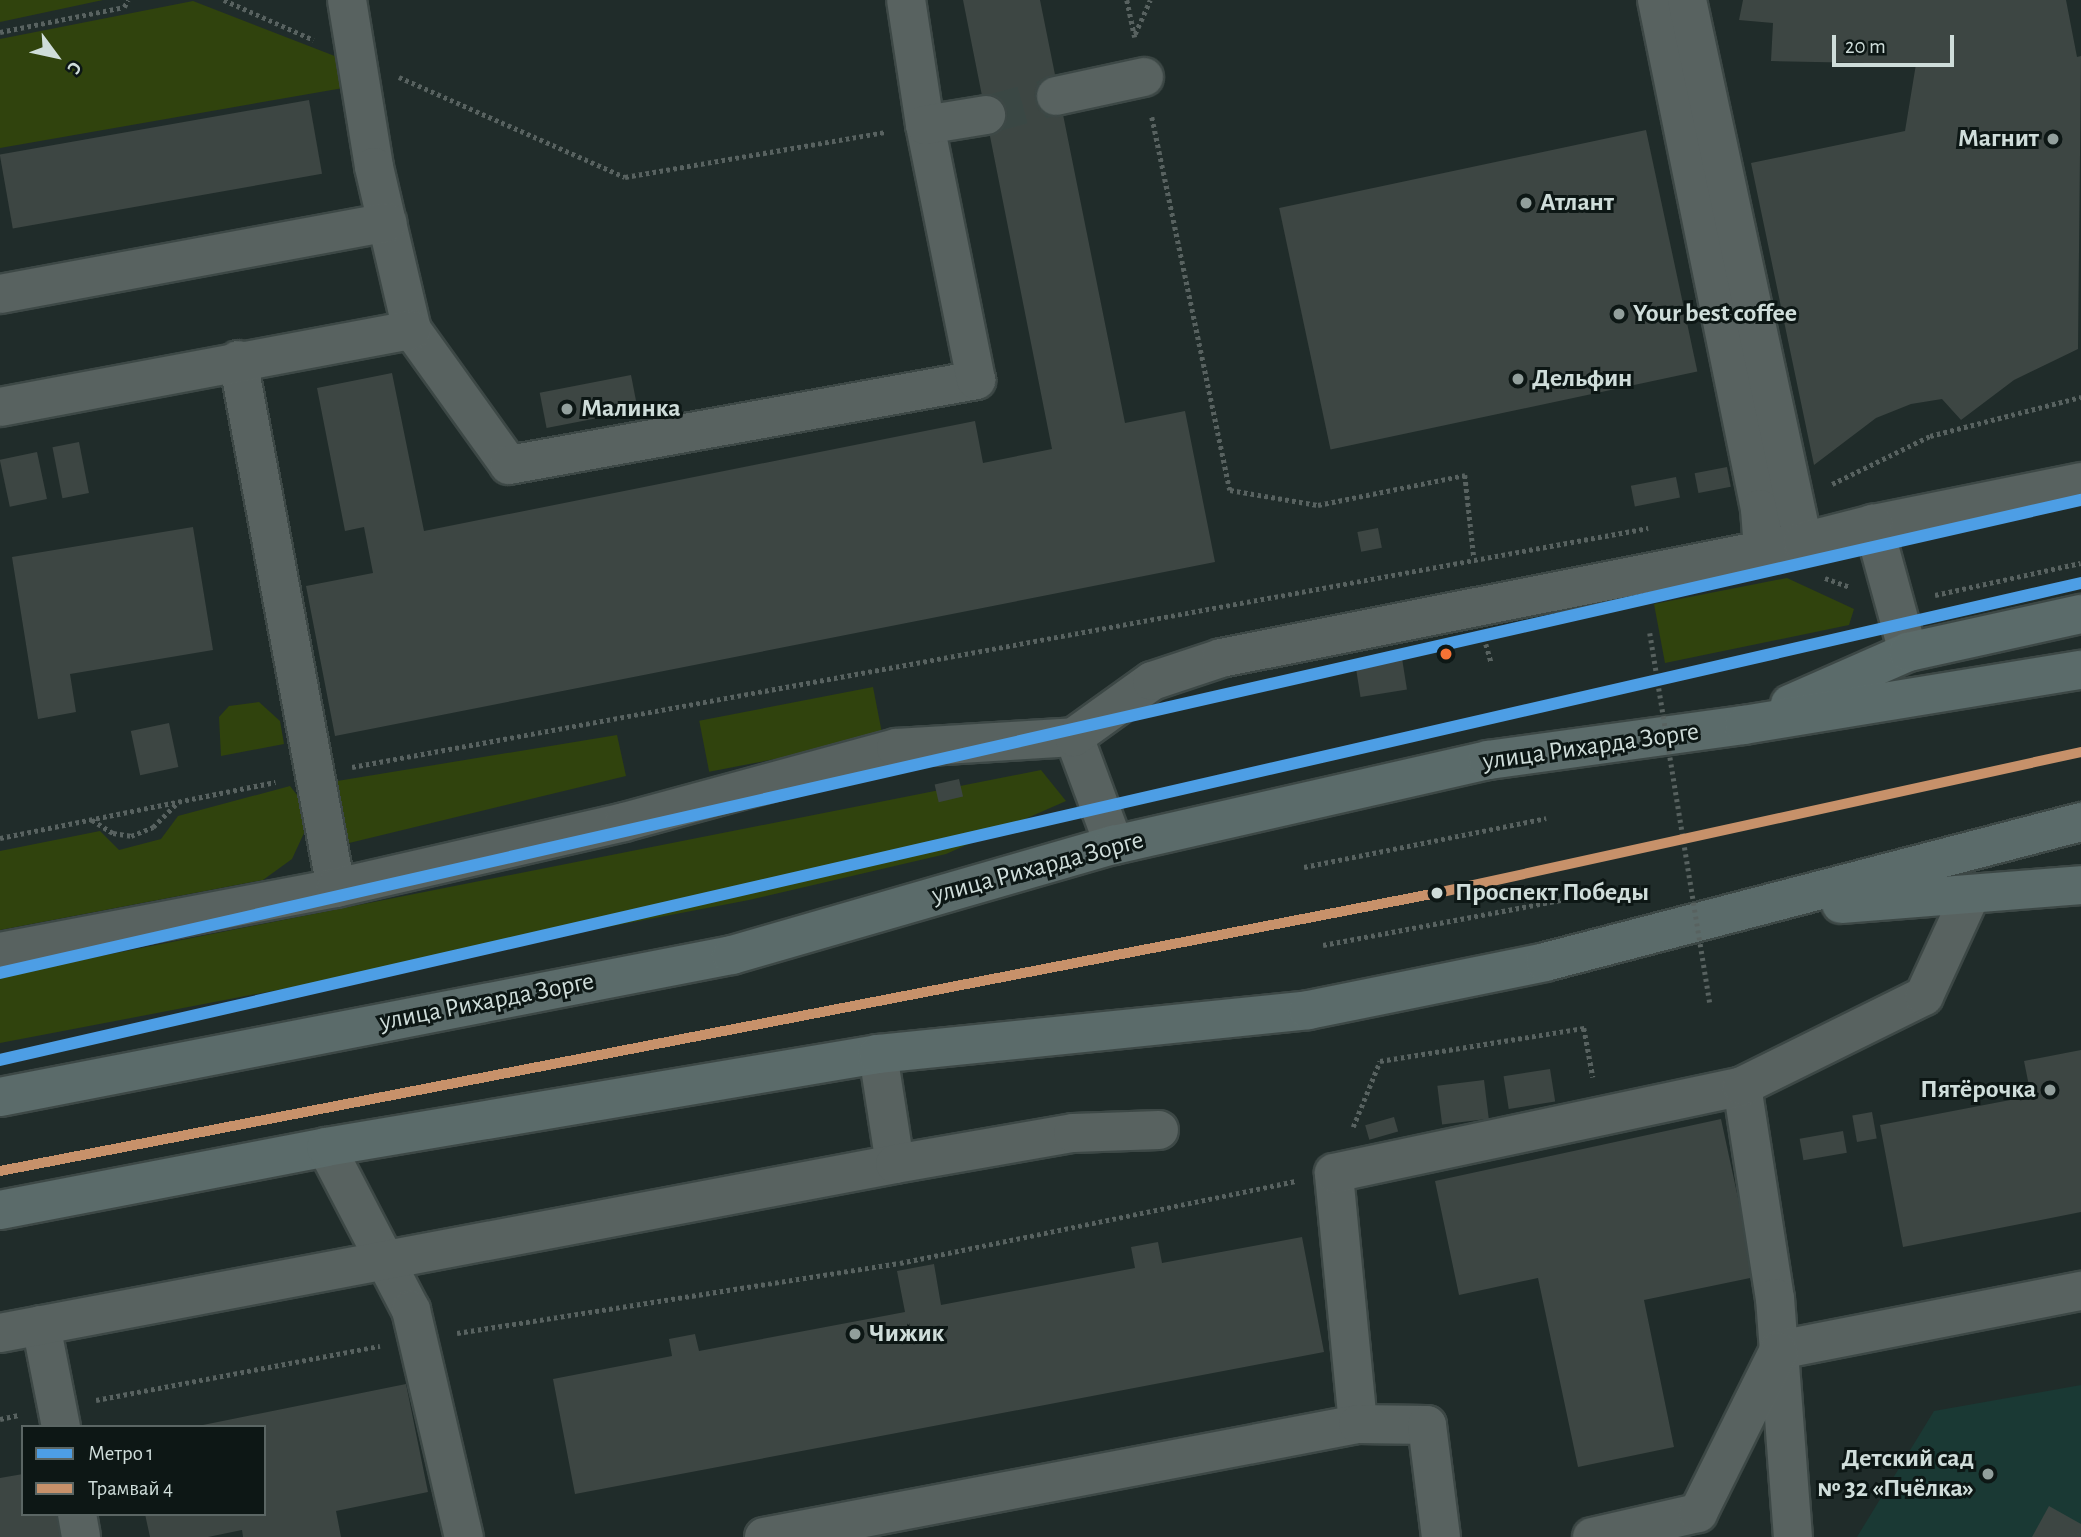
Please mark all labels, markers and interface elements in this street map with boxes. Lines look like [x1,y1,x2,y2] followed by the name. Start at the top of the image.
[21,21,91,91] north arrow
[1836,21,1958,65] scale bar
[1845,36,1886,57] text: 20 m
[63,58,85,77] text: С
[1958,123,2039,155] place label: Магнит
[2045,131,2061,147] marker: Магнит
[1540,187,1614,219] place label: Атлант
[1518,195,1534,211] marker: Атлант
[1633,298,1797,330] place label: Your best coffee
[1611,306,1627,322] marker: Your best coffee
[1532,363,1632,395] place label: Дельфин
[1510,371,1526,387] marker: Дельфин
[581,393,680,425] place label: Малинка
[559,401,575,417] marker: Малинка
[1439,647,1453,661] unlabelled marker
[1481,716,1701,778] street label: улица Рихарда Зорге
[929,825,1147,911] street label: улица Рихарда Зорге
[1455,877,1649,909] place label: Проспект Победы
[1425,881,1449,905] marker: Проспект Победы
[377,966,597,1038] street label: улица Рихарда Зорге
[1920,1074,2036,1106] place label: Пятёрочка
[2042,1082,2058,1098] marker: Пятёрочка
[869,1318,944,1350] place label: Чижик
[847,1326,863,1342] marker: Чижик
[21,1425,266,1516] legend
[88,1443,154,1464] text: Метро 1
[1817,1443,1974,1504] place label: Детский сад № 32 «Пчёлка»
[1980,1466,1996,1482] marker: Детский сад № 32 «Пчёлка»
[88,1478,173,1499] text: Трамвай 4

